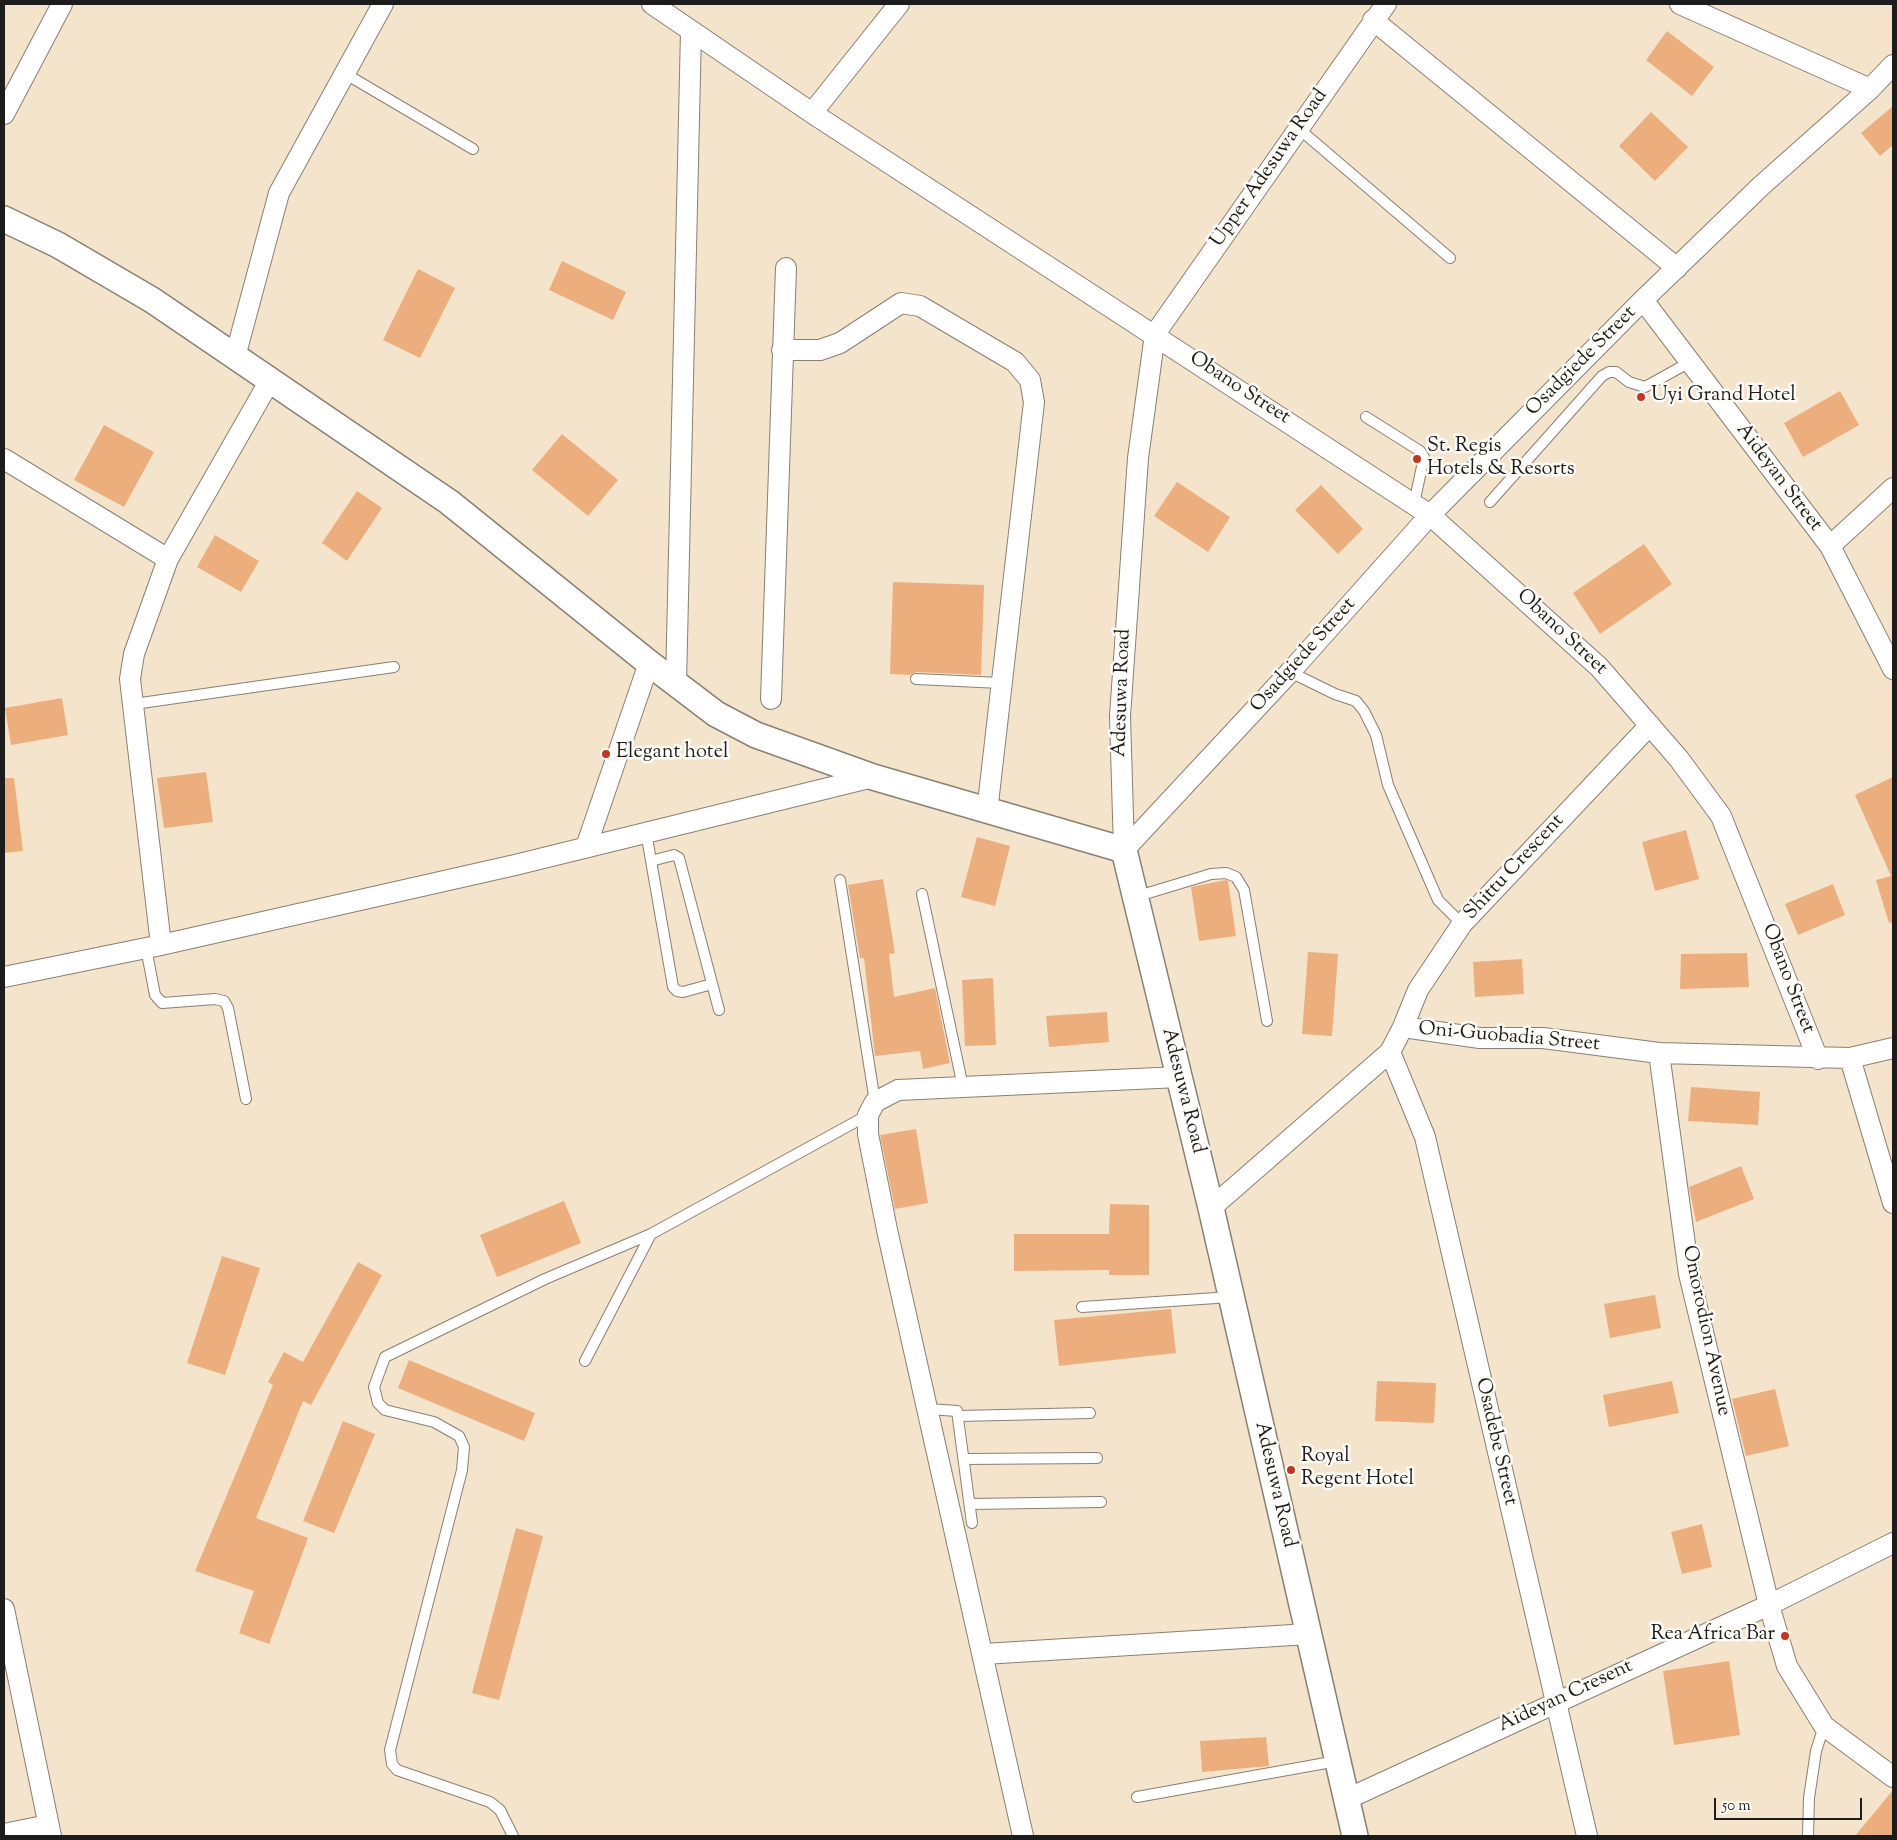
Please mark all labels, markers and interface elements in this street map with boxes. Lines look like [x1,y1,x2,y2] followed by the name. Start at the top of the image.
[1206,85,1334,253] street label: Upper Adesuwa Road
[1522,302,1642,422] street label: Osadgiede Street
[1184,347,1294,431] street label: Obano Street
[1651,385,1796,409] place label: Uyi Grand Hotel
[1635,391,1647,403] marker: Uyi Grand Hotel
[1730,419,1826,537] street label: Aideyan Street
[1427,436,1575,483] place label: St. Regis Hotels & Resorts
[1411,453,1423,465] marker: St. Regis Hotels & Resorts
[1511,585,1611,681] street label: Obano Street
[1246,594,1362,718] street label: Osadgiede Street
[1109,628,1137,758] street label: Adesuwa Road
[616,742,728,766] place label: Elegant hotel
[600,748,612,760] marker: Elegant hotel
[1460,810,1570,926] street label: Shittu Crescent
[1755,921,1819,1037] street label: Obano Street
[1417,1018,1601,1058] street label: Oni-Guobadia Street
[1155,1026,1209,1156] street label: Adesuwa Road
[1675,1244,1735,1418] street label: Omorodion Avenue
[1469,1376,1521,1508] street label: Osadebe Street
[1248,1420,1300,1550] street label: Adesuwa Road
[1301,1446,1414,1493] place label: Royal Regent Hotel
[1285,1464,1297,1476] marker: Royal Regent Hotel
[1651,1624,1775,1648] place label: Rea Africa Bar
[1779,1630,1791,1642] marker: Rea Africa Bar
[1495,1655,1637,1739] street label: Aideyan Cresent
[1717,1788,1864,1820] scale bar
[1722,1796,1751,1817] text: 50 m

